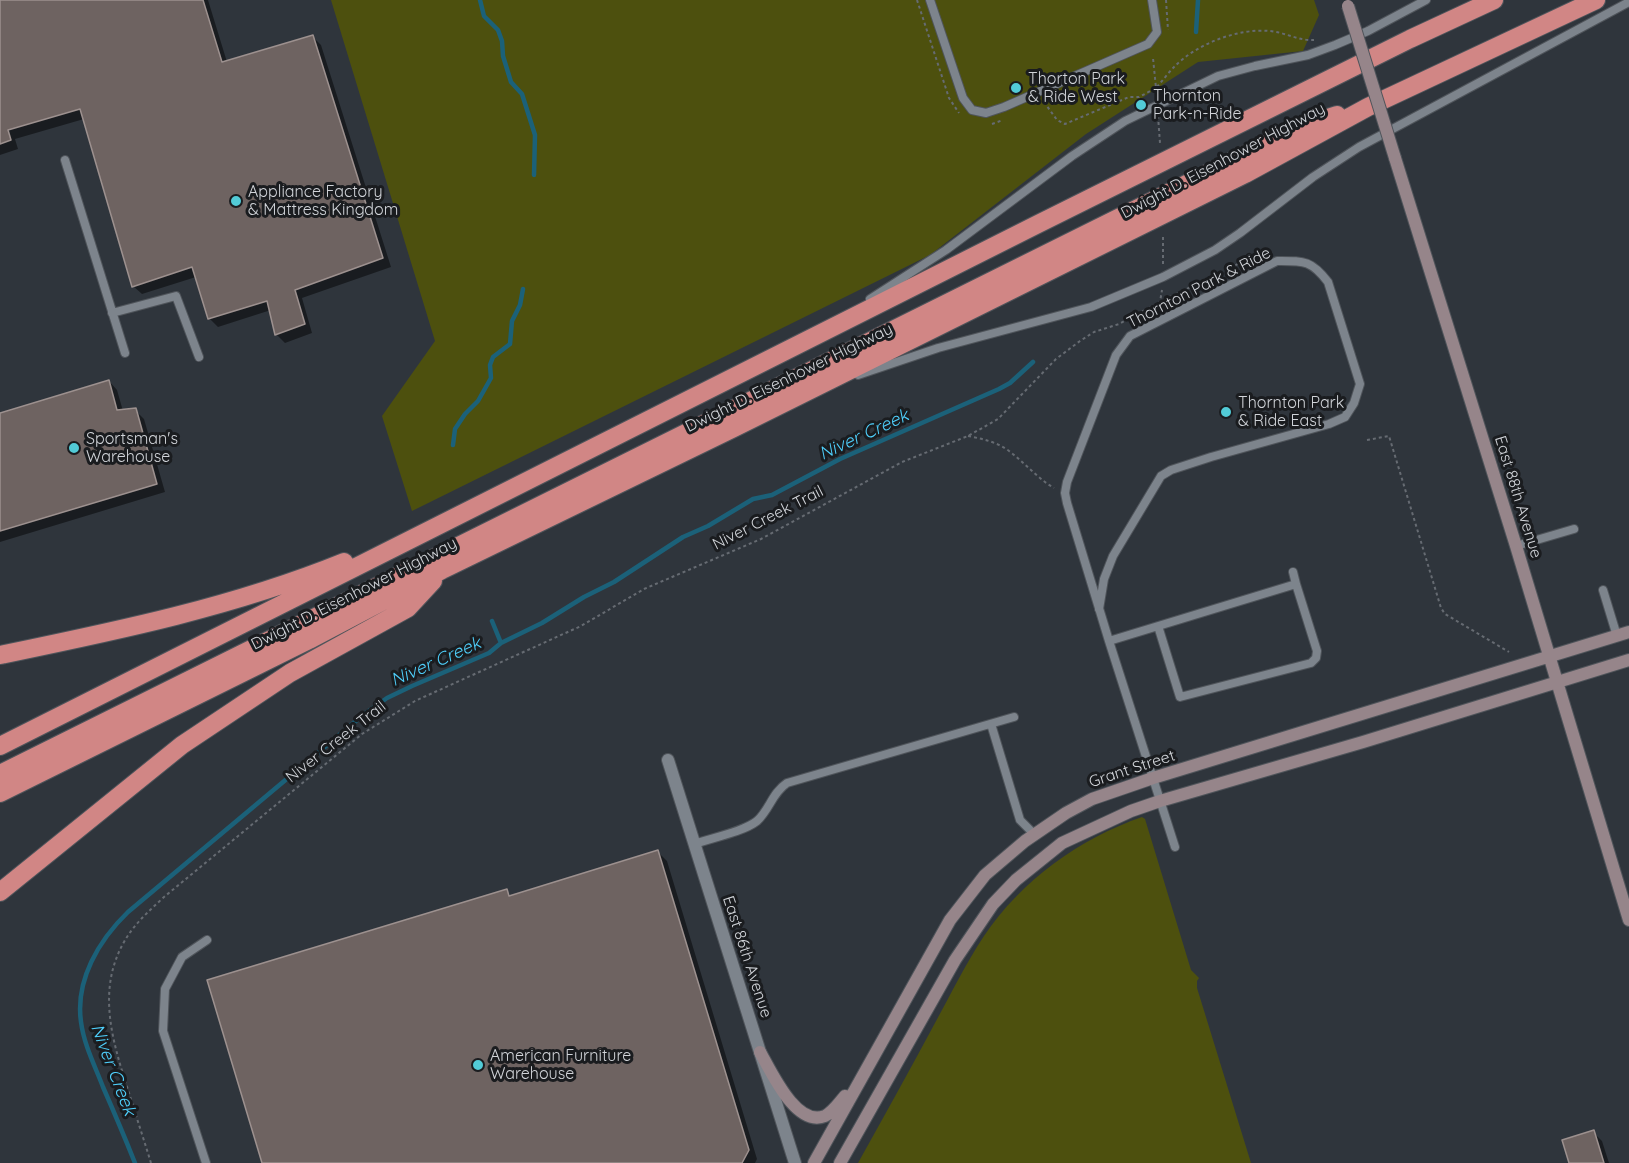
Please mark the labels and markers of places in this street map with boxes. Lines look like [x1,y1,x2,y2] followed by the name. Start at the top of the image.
[1028,69,1125,107] place label: Thorton Park & Ride West
[1009,81,1023,95] marker: Thorton Park & Ride West
[1153,86,1241,124] place label: Thornton Park-n-Ride
[1134,98,1148,112] marker: Thornton Park-n-Ride
[248,182,398,220] place label: Appliance Factory & Mattress Kingdom
[229,194,243,208] marker: Appliance Factory & Mattress Kingdom
[1238,393,1344,431] place label: Thornton Park & Ride East
[1219,405,1233,419] marker: Thornton Park & Ride East
[86,429,178,467] place label: Sportsman's Warehouse
[67,441,81,455] marker: Sportsman's Warehouse
[490,1046,631,1084] place label: American Furniture Warehouse
[471,1058,485,1072] marker: American Furniture Warehouse

